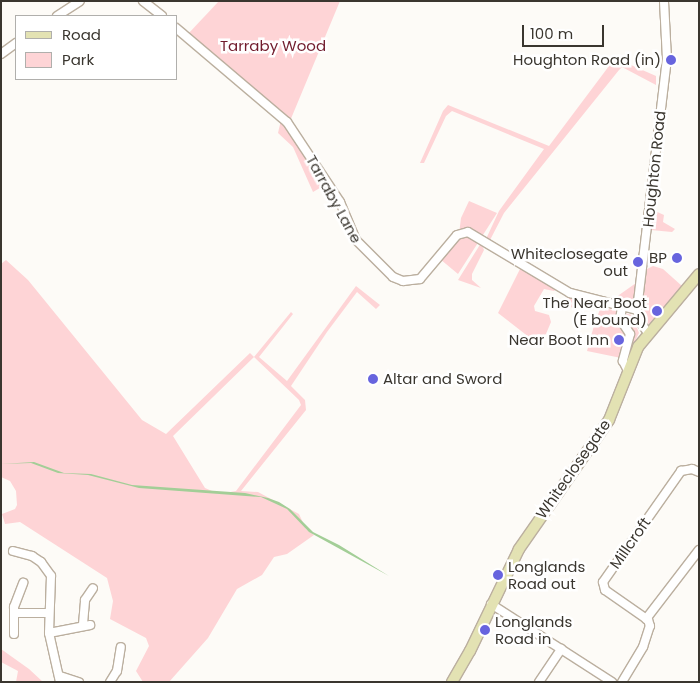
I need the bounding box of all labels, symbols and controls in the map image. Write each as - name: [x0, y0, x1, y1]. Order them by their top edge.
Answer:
- legend: [15, 15, 178, 80]
- scale bar: [525, 15, 608, 47]
- text: 100 m: [530, 23, 573, 44]
- text: Road: [62, 24, 101, 45]
- park label: Tarraby Wood: [220, 37, 326, 55]
- text: Park: [62, 49, 94, 70]
- place label: Houghton Road (in): [513, 51, 661, 69]
- marker: Houghton Road (in): [665, 54, 677, 66]
- street label: Houghton Road: [639, 110, 669, 228]
- street label: Tarraby Lane: [302, 152, 366, 246]
- place label: Whiteclosegate out: [511, 244, 628, 279]
- place label: BP: [649, 249, 667, 267]
- marker: BP: [671, 252, 683, 264]
- marker: Whiteclosegate out: [632, 256, 644, 268]
- place label: The Near Boot (E bound): [543, 293, 647, 328]
- marker: The Near Boot (E bound): [651, 305, 663, 317]
- place label: Near Boot Inn: [509, 331, 609, 349]
- marker: Near Boot Inn: [613, 334, 625, 346]
- place label: Altar and Sword: [383, 370, 502, 388]
- marker: Altar and Sword: [367, 373, 379, 385]
- street label: Whiteclosegate: [532, 416, 614, 522]
- street label: Millcroft: [606, 514, 654, 572]
- place label: Longlands Road out: [508, 557, 585, 592]
- marker: Longlands Road out: [492, 569, 504, 581]
- place label: Longlands Road in: [495, 612, 572, 647]
- marker: Longlands Road in: [479, 624, 491, 636]

